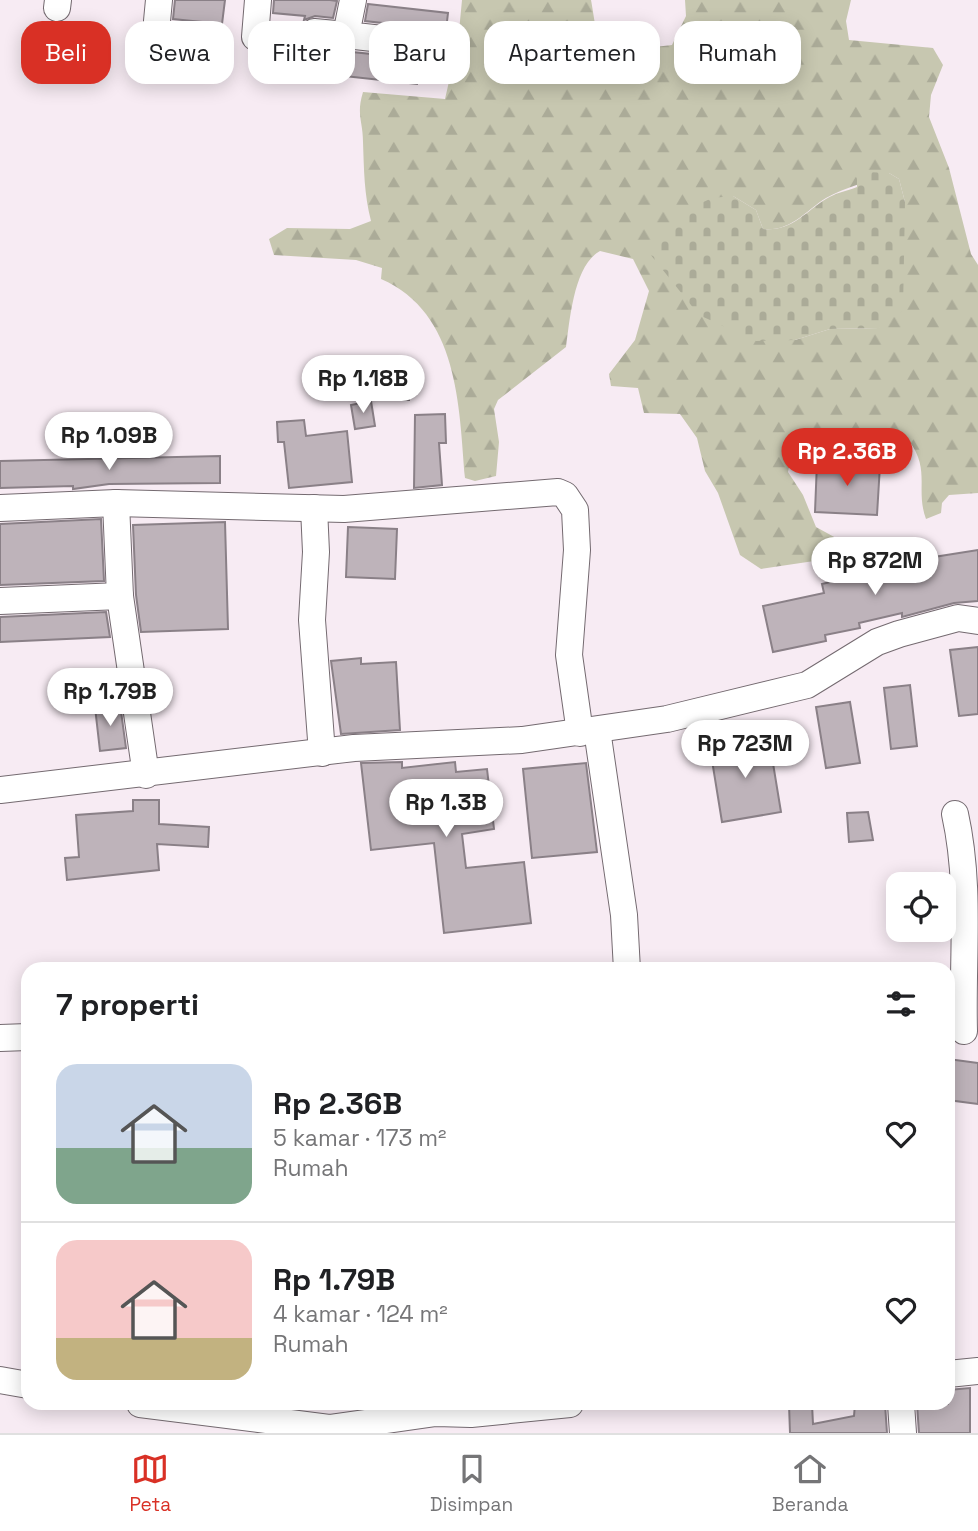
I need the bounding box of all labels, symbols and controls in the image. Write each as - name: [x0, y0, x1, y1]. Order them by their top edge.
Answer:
- chip: Beli: [21, 21, 111, 84]
- chip: Sewa: [125, 21, 234, 84]
- chip: Filter: [248, 21, 355, 84]
- chip: Baru: [369, 21, 470, 84]
- chip: Apartemen: [484, 21, 660, 84]
- chip: Rumah: [674, 21, 801, 84]
- pin: Rp 1.18B: [291, 356, 435, 415]
- text: Rp 1.18B: [318, 363, 408, 393]
- pin: Rp 1.09B: [37, 412, 181, 472]
- text: Rp 1.09B: [61, 420, 157, 450]
- pin: Rp 2.36B: [775, 428, 919, 488]
- text: Rp 2.36B: [797, 436, 897, 466]
- pin: Rp 872M: [810, 538, 940, 597]
- text: Rp 872M: [827, 545, 923, 575]
- pin: Rp 1.79B: [38, 668, 182, 728]
- text: Rp 1.79B: [63, 676, 157, 706]
- pin: Rp 723M: [680, 720, 810, 780]
- text: Rp 723M: [697, 728, 793, 758]
- pin: Rp 1.3B: [381, 780, 511, 839]
- text: Rp 1.3B: [405, 787, 487, 817]
- map controls: [886, 872, 956, 942]
- button: locate: [886, 872, 956, 942]
- text: 7 properti: [56, 985, 199, 1024]
- icon: filters: [882, 985, 920, 1023]
- text: Rp 2.36B: [273, 1084, 402, 1123]
- icon: home: [112, 1092, 196, 1176]
- icon: heart: [882, 1115, 920, 1153]
- text: 5 kamar · 173 m²: [273, 1123, 446, 1153]
- text: Rumah: [273, 1153, 349, 1183]
- text: Rp 1.79B: [273, 1260, 395, 1299]
- icon: home: [112, 1268, 196, 1352]
- icon: heart: [882, 1291, 920, 1329]
- text: 4 kamar · 124 m²: [273, 1299, 448, 1329]
- text: Rumah: [273, 1329, 349, 1359]
- tab: Peta: [129, 1450, 171, 1517]
- tab: Disimpan: [430, 1450, 513, 1517]
- tab: Beranda: [772, 1450, 849, 1517]

